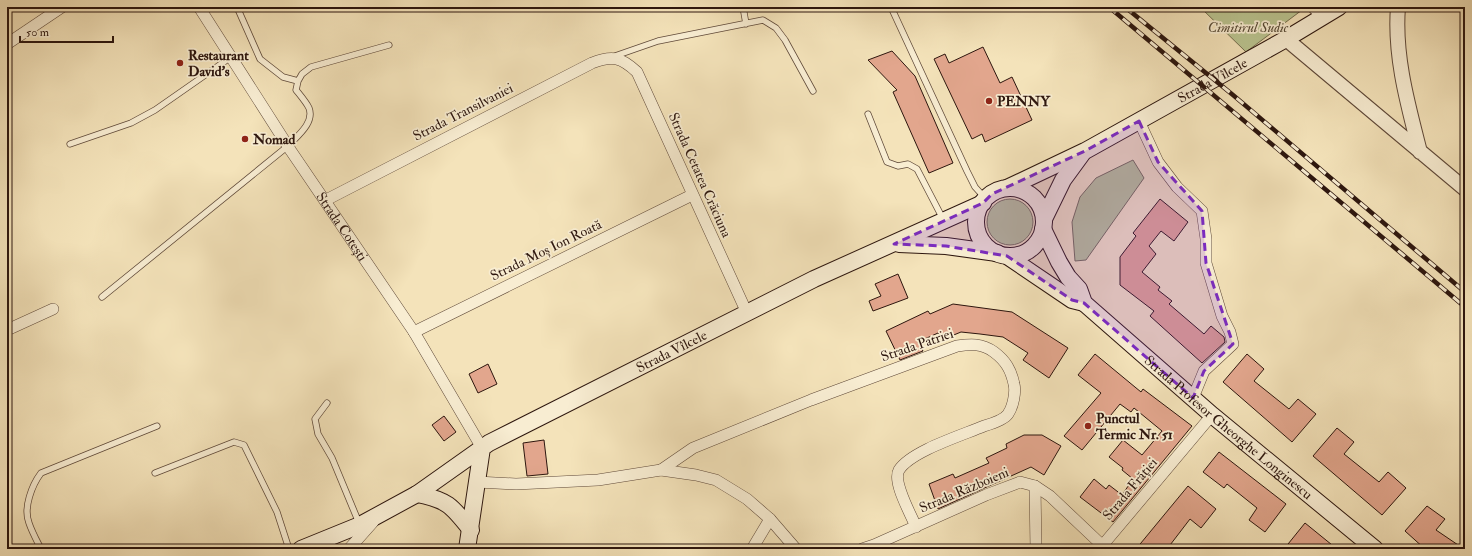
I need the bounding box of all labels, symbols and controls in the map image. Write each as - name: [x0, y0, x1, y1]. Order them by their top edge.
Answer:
- scale bar: [20, 18, 113, 44]
- park label: Cimitirul Sudic: [1208, 19, 1289, 36]
- text: 50 m: [26, 25, 50, 40]
- place label: Restaurant David’s: [188, 47, 249, 80]
- street label: Strada Vîlcele: [1174, 54, 1250, 106]
- marker: Restaurant David’s: [175, 58, 185, 68]
- street label: Strada Transilvaniei: [410, 79, 516, 145]
- place label: PENNY: [997, 93, 1052, 110]
- marker: PENNY: [984, 96, 994, 106]
- street label: Strada Cetatea Crăciuna: [665, 110, 735, 240]
- place label: Nomad: [252, 131, 296, 148]
- marker: Nomad: [240, 134, 250, 144]
- street label: Strada Cotești: [313, 189, 372, 264]
- street label: Strada Moș Ion Roată: [488, 216, 605, 284]
- street label: Strada Patriei: [879, 325, 956, 365]
- street label: Strada Vîlcele: [633, 326, 710, 376]
- street label: Strada Profesor Gheorghe Longinescu: [1141, 352, 1316, 503]
- place label: Punctul Termic Nr. 51: [1095, 410, 1173, 443]
- marker: Punctul Termic Nr. 51: [1083, 421, 1093, 431]
- street label: Strada Frăției: [1099, 454, 1161, 524]
- street label: Strada Războieni: [917, 463, 1012, 516]

